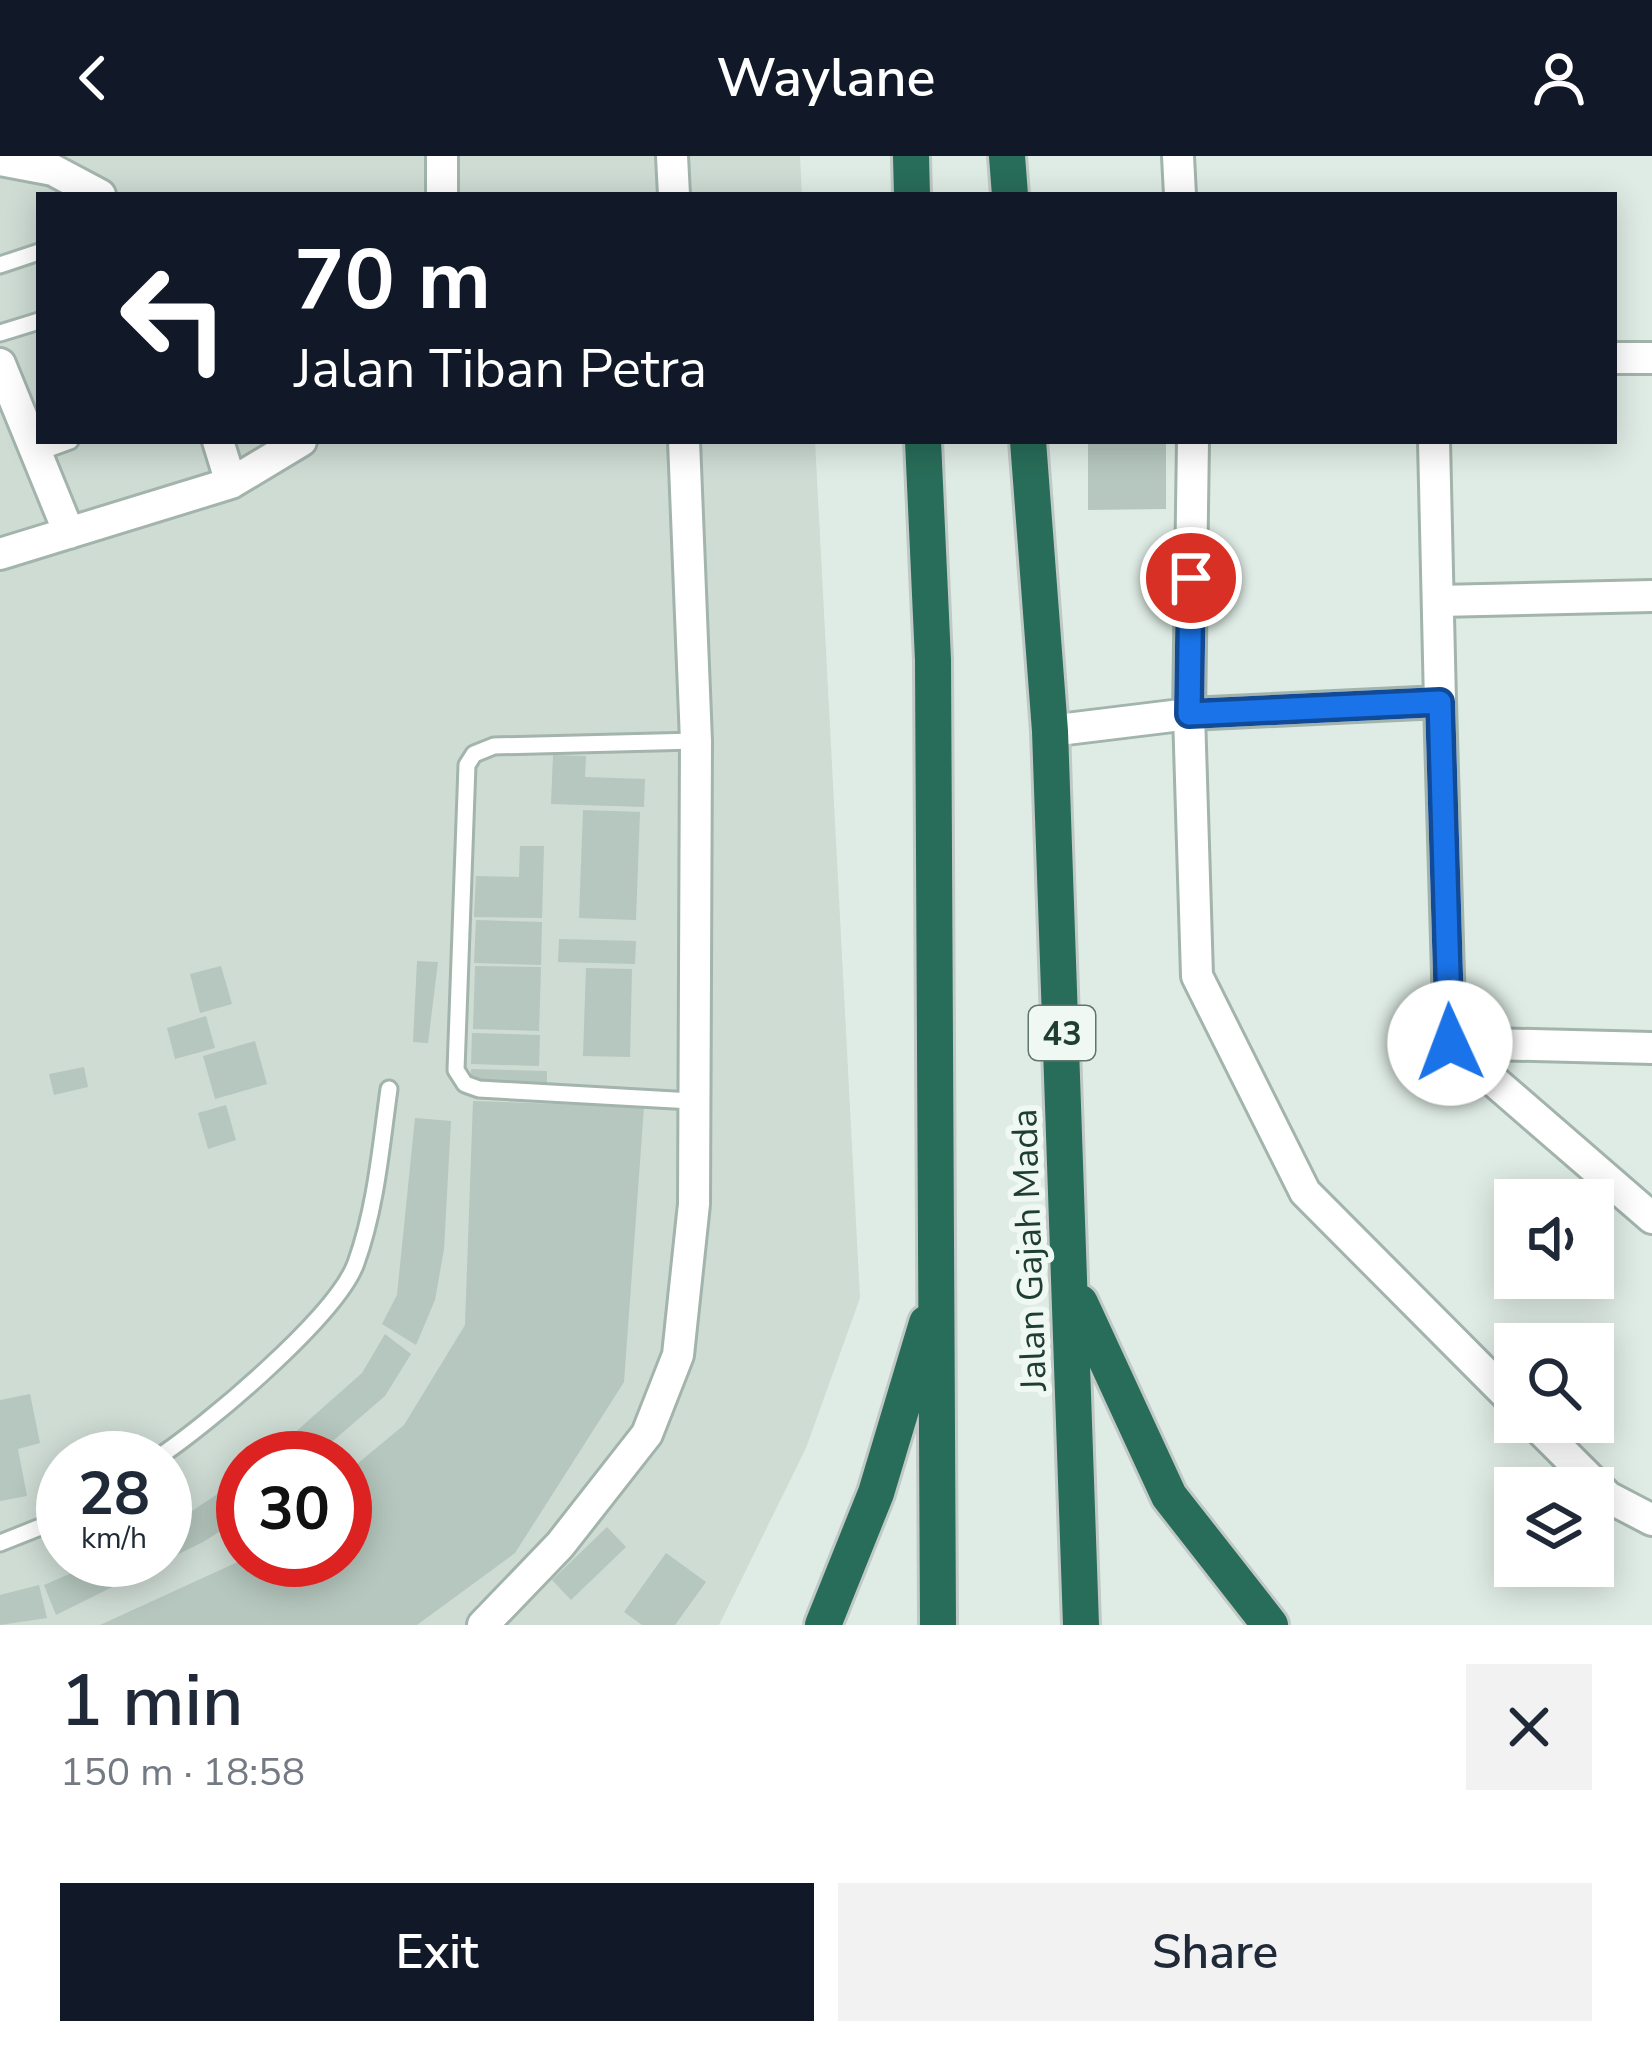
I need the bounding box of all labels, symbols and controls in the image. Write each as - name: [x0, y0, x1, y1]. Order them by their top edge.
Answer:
- text: Waylane: [716, 41, 936, 115]
- icon: back: [60, 45, 126, 111]
- icon: person: [1526, 45, 1592, 111]
- text: 70 m: [294, 223, 491, 338]
- icon: left: [96, 240, 252, 396]
- text: Jalan Tiban Petra: [294, 332, 707, 406]
- pin: [1140, 527, 1242, 629]
- icon: arrive: [1158, 545, 1224, 611]
- position arrow: [1387, 980, 1513, 1106]
- road number: 43: [1029, 1006, 1095, 1060]
- street label: Jalan Gajah Mada: [1000, 1108, 1059, 1393]
- map controls: [1494, 1179, 1614, 1587]
- button: sound: [1494, 1179, 1614, 1299]
- button: search: [1494, 1323, 1614, 1443]
- speed limit sign: 30: [216, 1431, 372, 1587]
- text: 28: [78, 1453, 150, 1535]
- button: layers: [1494, 1467, 1614, 1587]
- text: km/h: [81, 1518, 147, 1559]
- text: 1 min: [60, 1652, 243, 1750]
- button: close: [1466, 1664, 1592, 1790]
- text: 150 m · 18:58: [60, 1746, 305, 1799]
- button: Exit: [60, 1883, 814, 2021]
- button: Share: [838, 1883, 1592, 2021]

